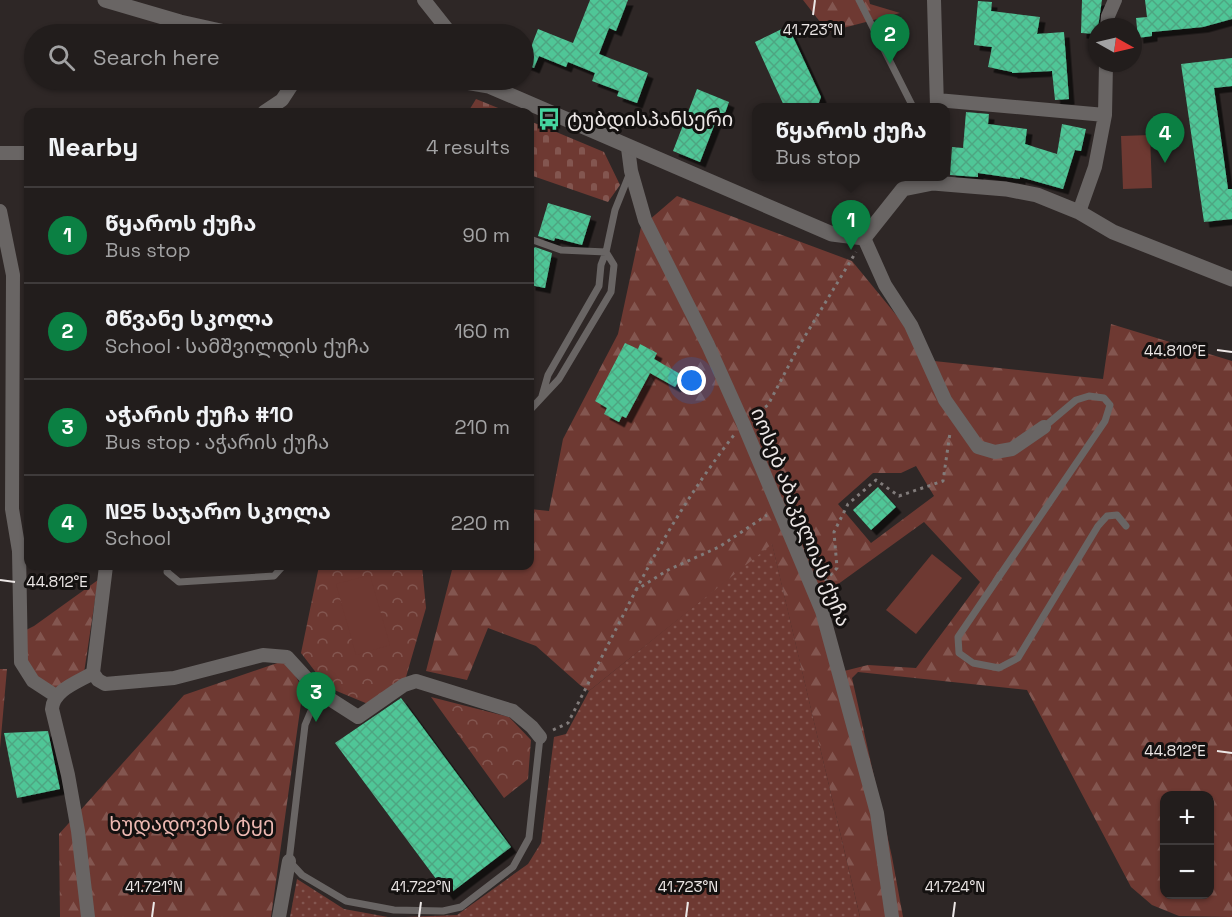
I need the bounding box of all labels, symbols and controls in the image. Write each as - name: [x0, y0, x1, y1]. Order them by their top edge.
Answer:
- pin: 2: [870, 14, 910, 64]
- north arrow: [1088, 18, 1142, 72]
- text: 41.723°N: [783, 20, 843, 39]
- search box: [24, 24, 534, 90]
- icon: search: [45, 41, 78, 74]
- text: Search here: [93, 43, 220, 71]
- popup: [752, 103, 950, 181]
- bus stop icon: ტუბდისპანსერი: [536, 106, 562, 132]
- place label: ტუბდისპანსერი: [567, 106, 733, 132]
- pin: 4: [1146, 114, 1184, 163]
- text: წყაროს ქუჩა: [775, 116, 927, 144]
- text: Nearby: [48, 130, 138, 164]
- text: 4 results: [426, 134, 510, 160]
- text: Bus stop: [775, 144, 861, 170]
- pin: 1: [832, 200, 870, 250]
- text: წყაროს ქუჩა: [105, 209, 256, 237]
- text: 1: [63, 222, 72, 248]
- text: 90 m: [463, 222, 510, 248]
- text: Bus stop: [105, 237, 191, 263]
- text: მწვანე სკოლა: [105, 304, 274, 332]
- text: 2: [62, 318, 73, 344]
- text: 160 m: [454, 318, 510, 344]
- text: School · სამშვილდის ქუჩა: [105, 333, 370, 359]
- text: 44.810°E: [1144, 341, 1206, 360]
- your location: [677, 366, 706, 395]
- text: აჭარის ქუჩა #10: [105, 400, 293, 428]
- street label: იოსებ აბაკელიას ქუჩა: [745, 404, 857, 630]
- text: 3: [61, 414, 74, 440]
- text: 210 m: [454, 414, 510, 440]
- text: Bus stop · აჭარის ქუჩა: [105, 429, 329, 455]
- text: №5 საჯარო სკოლა: [105, 497, 331, 525]
- text: 4: [61, 510, 74, 536]
- text: 220 m: [451, 510, 510, 536]
- text: School: [105, 525, 171, 551]
- text: 44.812°E: [26, 572, 88, 591]
- pin: 3: [296, 672, 336, 722]
- text: 44.812°E: [1144, 741, 1206, 760]
- map controls: [1160, 791, 1214, 899]
- button: +: [1160, 791, 1214, 845]
- park label: ხუდადოვის ტყე: [109, 811, 275, 837]
- button: −: [1160, 845, 1214, 899]
- text: 41.721°N: [125, 877, 183, 896]
- text: 41.722°N: [391, 877, 451, 896]
- text: 41.723°N: [658, 877, 718, 896]
- text: 41.724°N: [925, 877, 985, 896]

